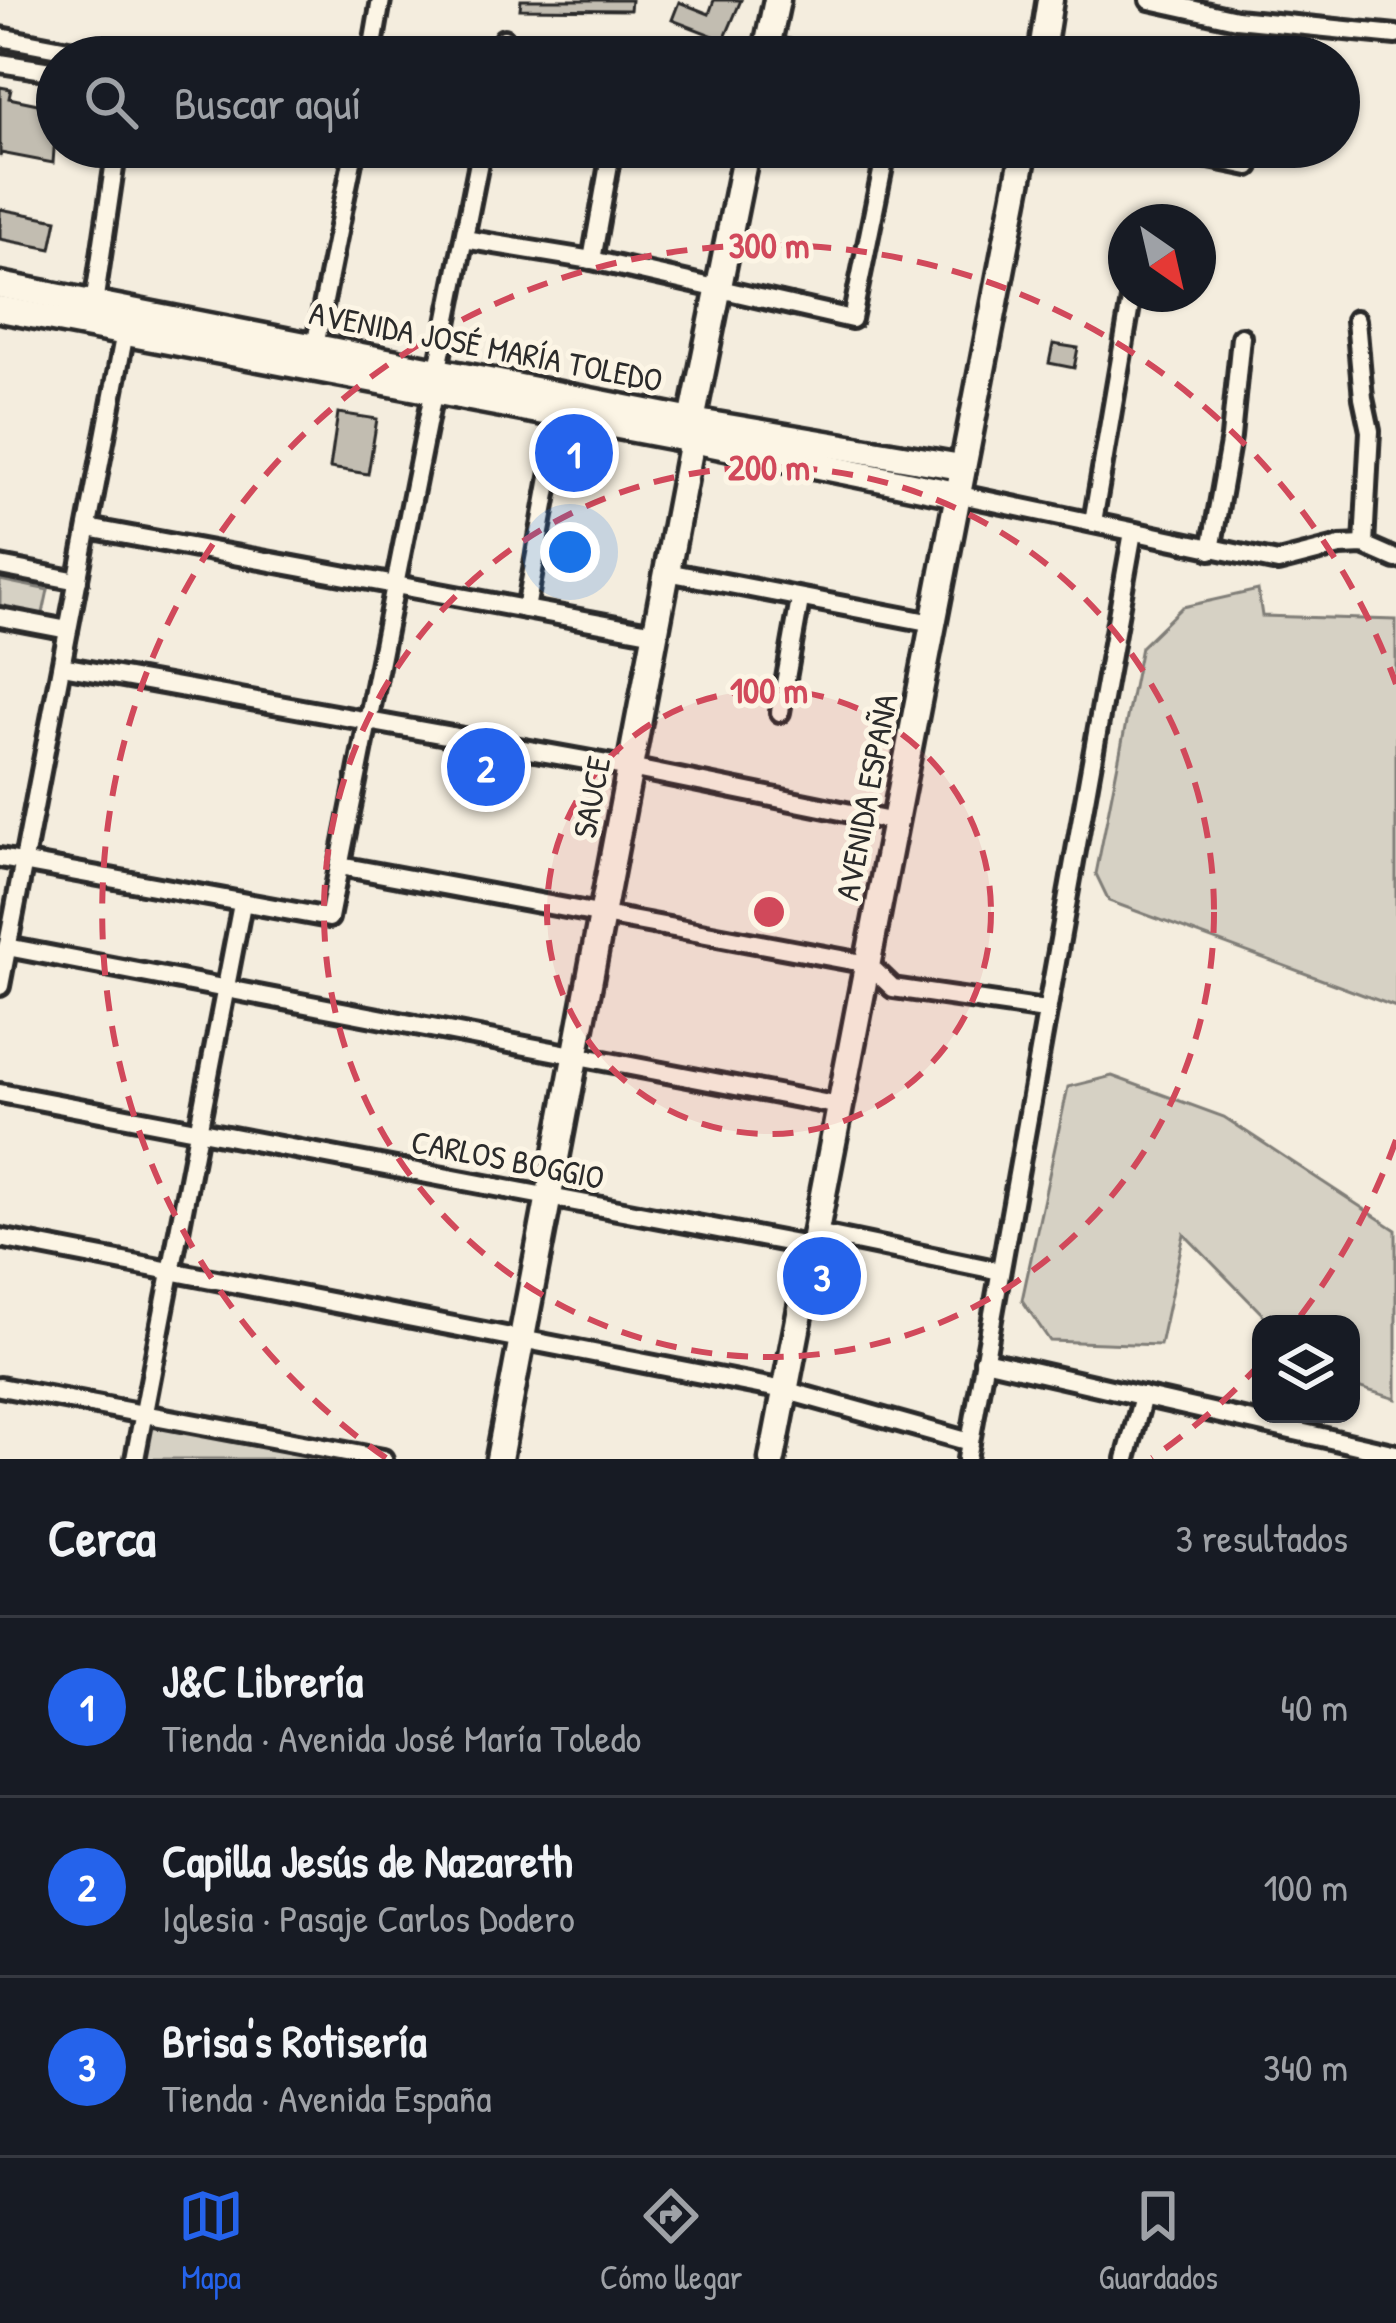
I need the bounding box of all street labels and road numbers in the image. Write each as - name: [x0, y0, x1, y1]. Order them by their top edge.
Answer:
- street label: AVENIDA JOSÉ MARÍA TOLEDO: [306, 290, 666, 402]
- street label: AVENIDA ESPAÑA: [824, 690, 908, 904]
- street label: SAUCE: [562, 752, 621, 841]
- street label: CARLOS BOGGIO: [408, 1119, 608, 1199]

